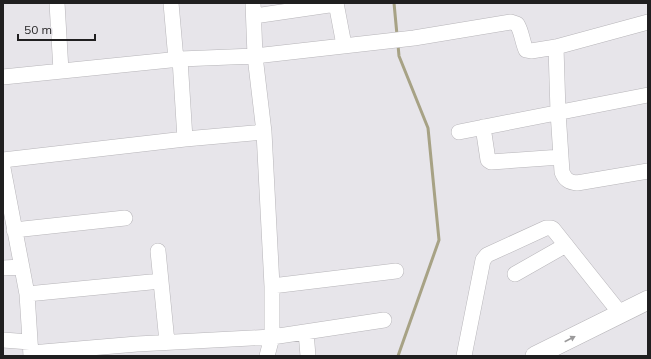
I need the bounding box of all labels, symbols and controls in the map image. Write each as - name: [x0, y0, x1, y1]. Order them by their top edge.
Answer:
- scale bar: [18, 16, 95, 42]
- text: 50 m: [24, 22, 52, 37]
- one-way arrow: [564, 335, 576, 342]

